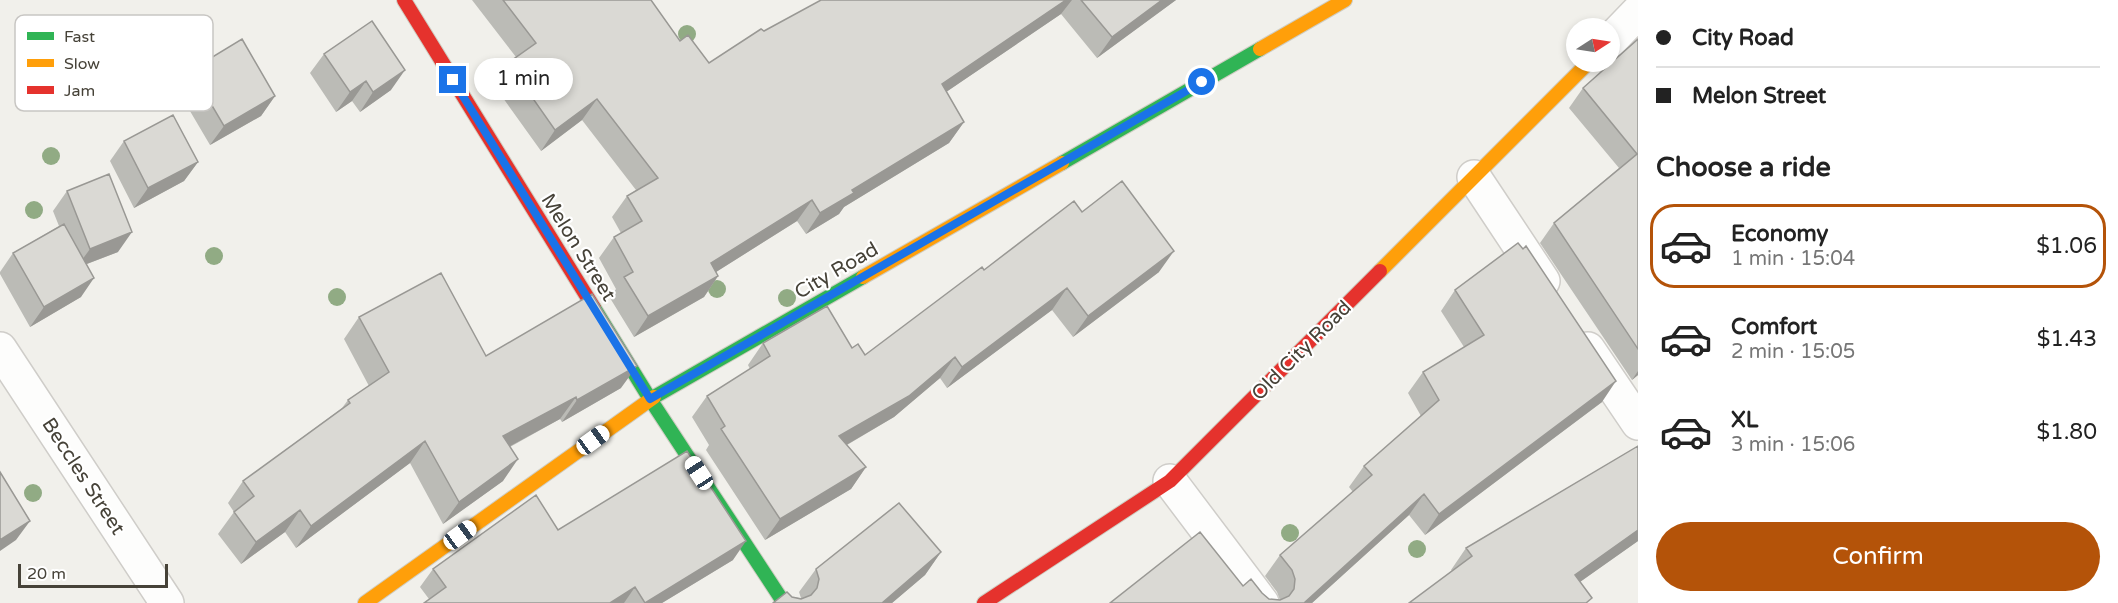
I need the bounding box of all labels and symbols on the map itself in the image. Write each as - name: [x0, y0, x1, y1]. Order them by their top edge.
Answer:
- legend: [15, 15, 213, 111]
- north arrow: [1566, 18, 1620, 72]
- text: Fast: [64, 27, 95, 47]
- text: Slow: [64, 54, 100, 74]
- callout: 1 min: [474, 59, 573, 101]
- route end: [439, 66, 466, 93]
- route start: [1188, 68, 1215, 95]
- text: Jam: [64, 81, 95, 101]
- street label: Melon Street: [536, 189, 621, 306]
- street label: City Road: [790, 237, 883, 304]
- street label: Old City Road: [1247, 296, 1357, 406]
- street label: Beccles Street: [36, 414, 130, 540]
- car: [573, 422, 613, 458]
- car: [682, 453, 716, 493]
- car: [440, 517, 480, 553]
- scale bar: [18, 561, 168, 588]

